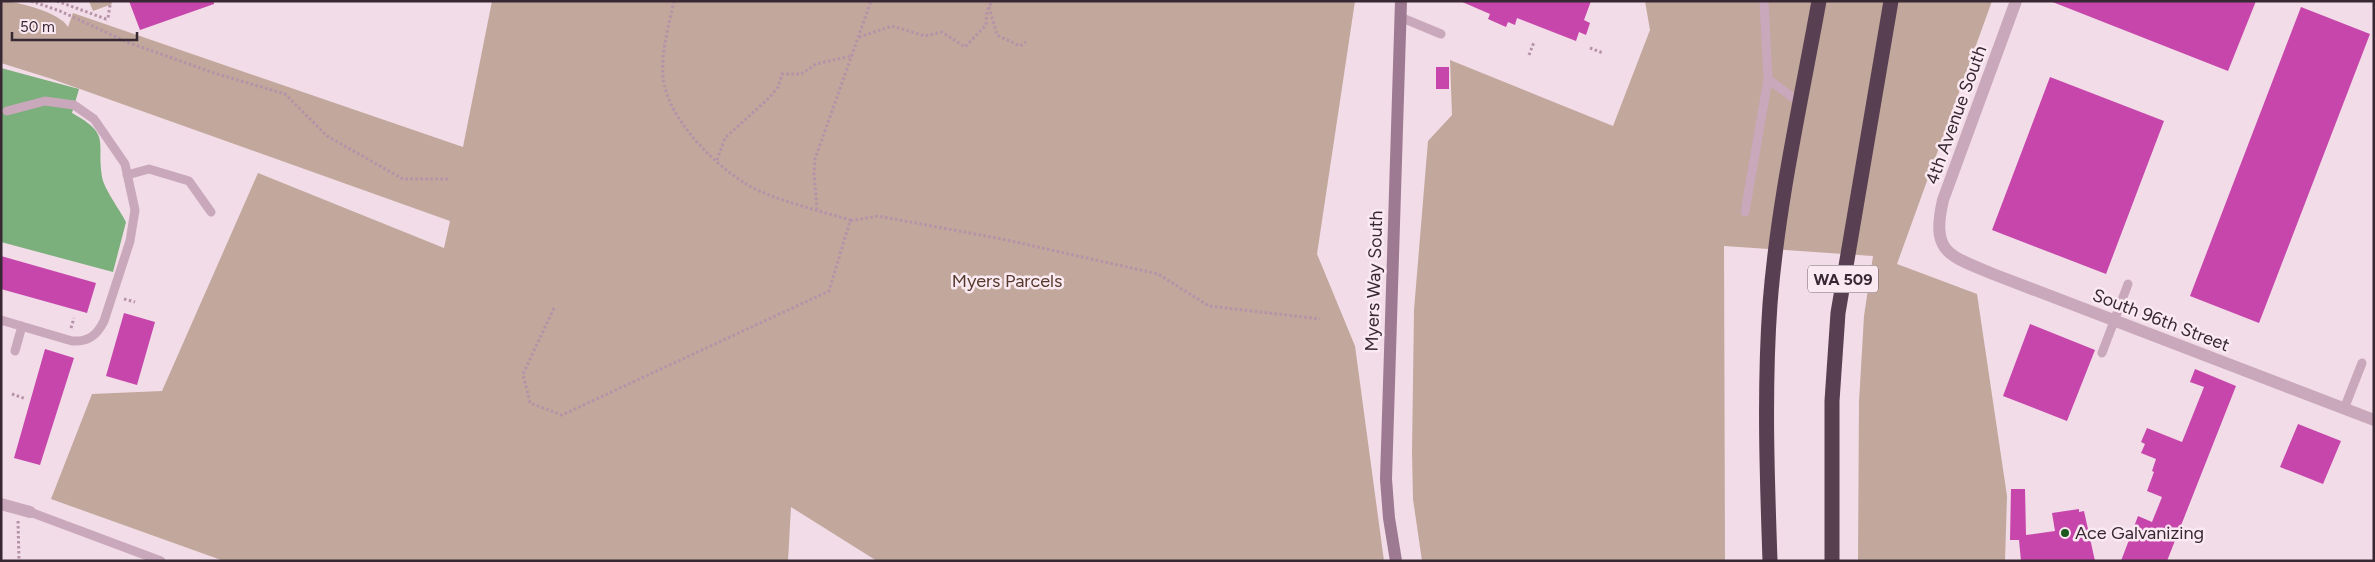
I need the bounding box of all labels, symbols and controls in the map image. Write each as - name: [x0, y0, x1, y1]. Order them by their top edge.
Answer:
- scale bar: [12, 10, 138, 42]
- text: 50 m: [20, 18, 55, 36]
- street label: 4th Avenue South: [1921, 43, 1991, 187]
- street label: Myers Way South: [1361, 210, 1387, 352]
- road number: WA 509: [1808, 266, 1878, 292]
- park label: Myers Parcels: [952, 270, 1062, 292]
- street label: South 96th Street: [2089, 284, 2233, 356]
- place label: Ace Galvanizing: [2075, 522, 2204, 544]
- marker: Ace Galvanizing: [2059, 527, 2071, 539]

